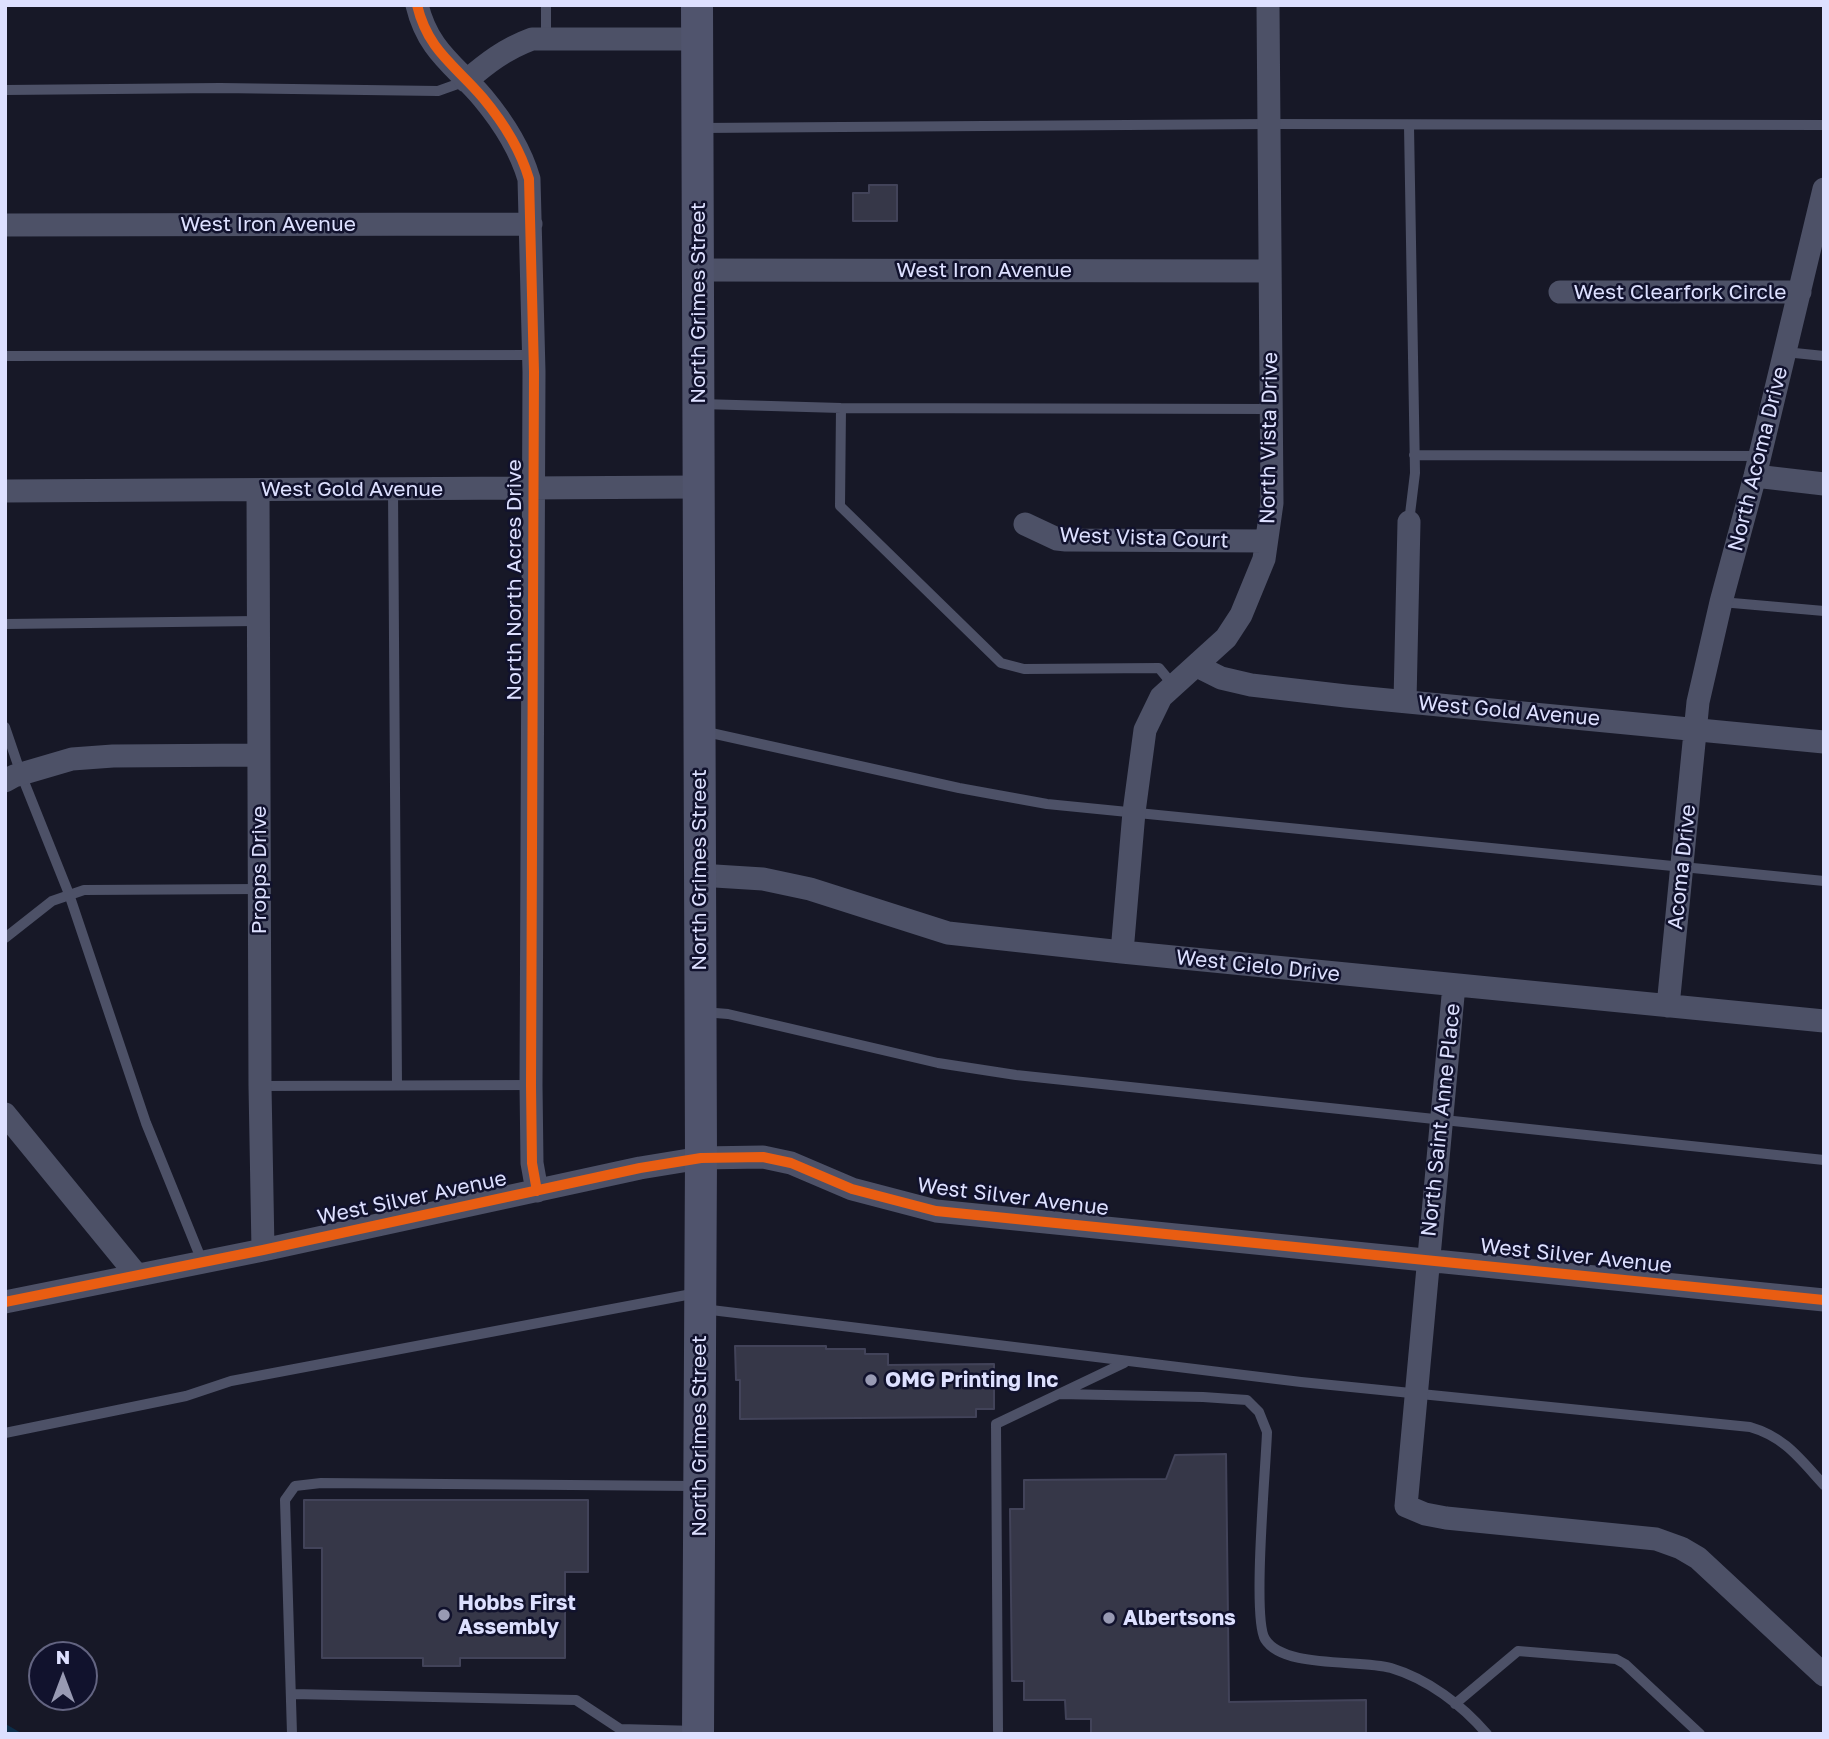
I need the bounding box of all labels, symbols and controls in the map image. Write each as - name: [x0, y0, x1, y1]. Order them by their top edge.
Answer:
- street label: North Grimes Street: [685, 202, 711, 404]
- street label: West Iron Avenue: [180, 211, 356, 237]
- street label: West Iron Avenue: [896, 257, 1072, 283]
- street label: West Clearfork Circle: [1573, 279, 1787, 305]
- street label: North Vista Drive: [1255, 352, 1283, 524]
- street label: North Acoma Drive: [1723, 364, 1793, 554]
- street label: North North Acres Drive: [501, 459, 527, 701]
- street label: West Gold Avenue: [261, 476, 443, 502]
- street label: West Vista Court: [1059, 522, 1229, 554]
- street label: West Gold Avenue: [1417, 690, 1601, 732]
- street label: North Grimes Street: [686, 769, 712, 971]
- street label: Acoma Drive: [1663, 803, 1701, 931]
- street label: Propps Drive: [246, 806, 272, 934]
- street label: West Cielo Drive: [1175, 945, 1341, 987]
- street label: North Saint Anne Place: [1416, 1002, 1466, 1238]
- street label: West Silver Avenue: [315, 1166, 509, 1230]
- street label: West Silver Avenue: [916, 1173, 1110, 1221]
- street label: West Silver Avenue: [1479, 1233, 1673, 1279]
- street label: North Grimes Street: [686, 1335, 712, 1537]
- place label: OMG Printing Inc: [885, 1367, 1058, 1393]
- marker: OMG Printing Inc: [863, 1372, 879, 1388]
- place label: Hobbs First Assembly: [458, 1590, 576, 1640]
- place label: Albertsons: [1123, 1605, 1236, 1631]
- marker: Hobbs First Assembly: [436, 1607, 452, 1623]
- marker: Albertsons: [1101, 1610, 1117, 1626]
- north arrow: [28, 1641, 98, 1711]
- text: N: [56, 1645, 70, 1668]

